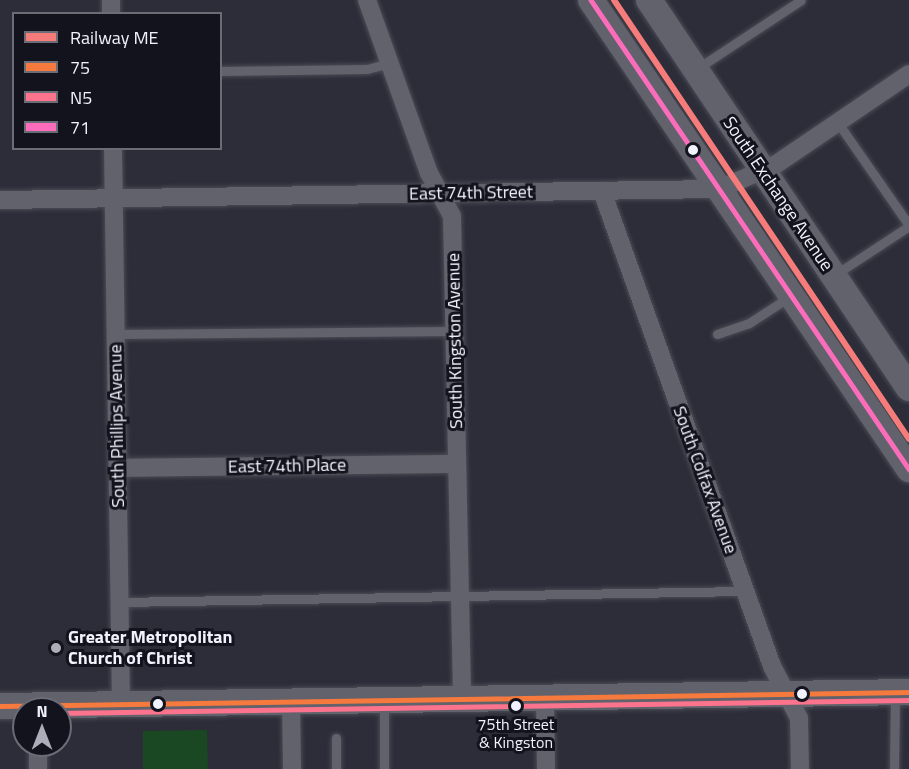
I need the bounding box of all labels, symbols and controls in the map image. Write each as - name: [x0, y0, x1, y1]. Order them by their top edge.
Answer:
- legend: [12, 12, 222, 150]
- text: Railway ME: [70, 24, 159, 51]
- text: 75: [70, 54, 90, 81]
- text: N5: [70, 84, 92, 111]
- street label: South Exchange Avenue: [718, 113, 838, 275]
- text: 71: [70, 114, 90, 141]
- unlabelled marker: [687, 144, 699, 156]
- street label: East 74th Street: [409, 181, 533, 205]
- street label: South Kingston Avenue: [443, 253, 467, 429]
- street label: South Phillips Avenue: [105, 344, 129, 508]
- street label: South Colfax Avenue: [668, 403, 742, 557]
- street label: East 74th Place: [228, 454, 346, 478]
- place label: Greater Metropolitan Church of Christ: [68, 627, 232, 670]
- marker: Greater Metropolitan Church of Christ: [49, 641, 63, 655]
- unlabelled marker: [796, 688, 808, 700]
- north arrow: [12, 697, 72, 757]
- unlabelled marker: [152, 698, 164, 710]
- text: N: [36, 699, 48, 723]
- marker: 75th Street & Kingston: [510, 700, 522, 712]
- place label: 75th Street & Kingston: [478, 714, 554, 752]

